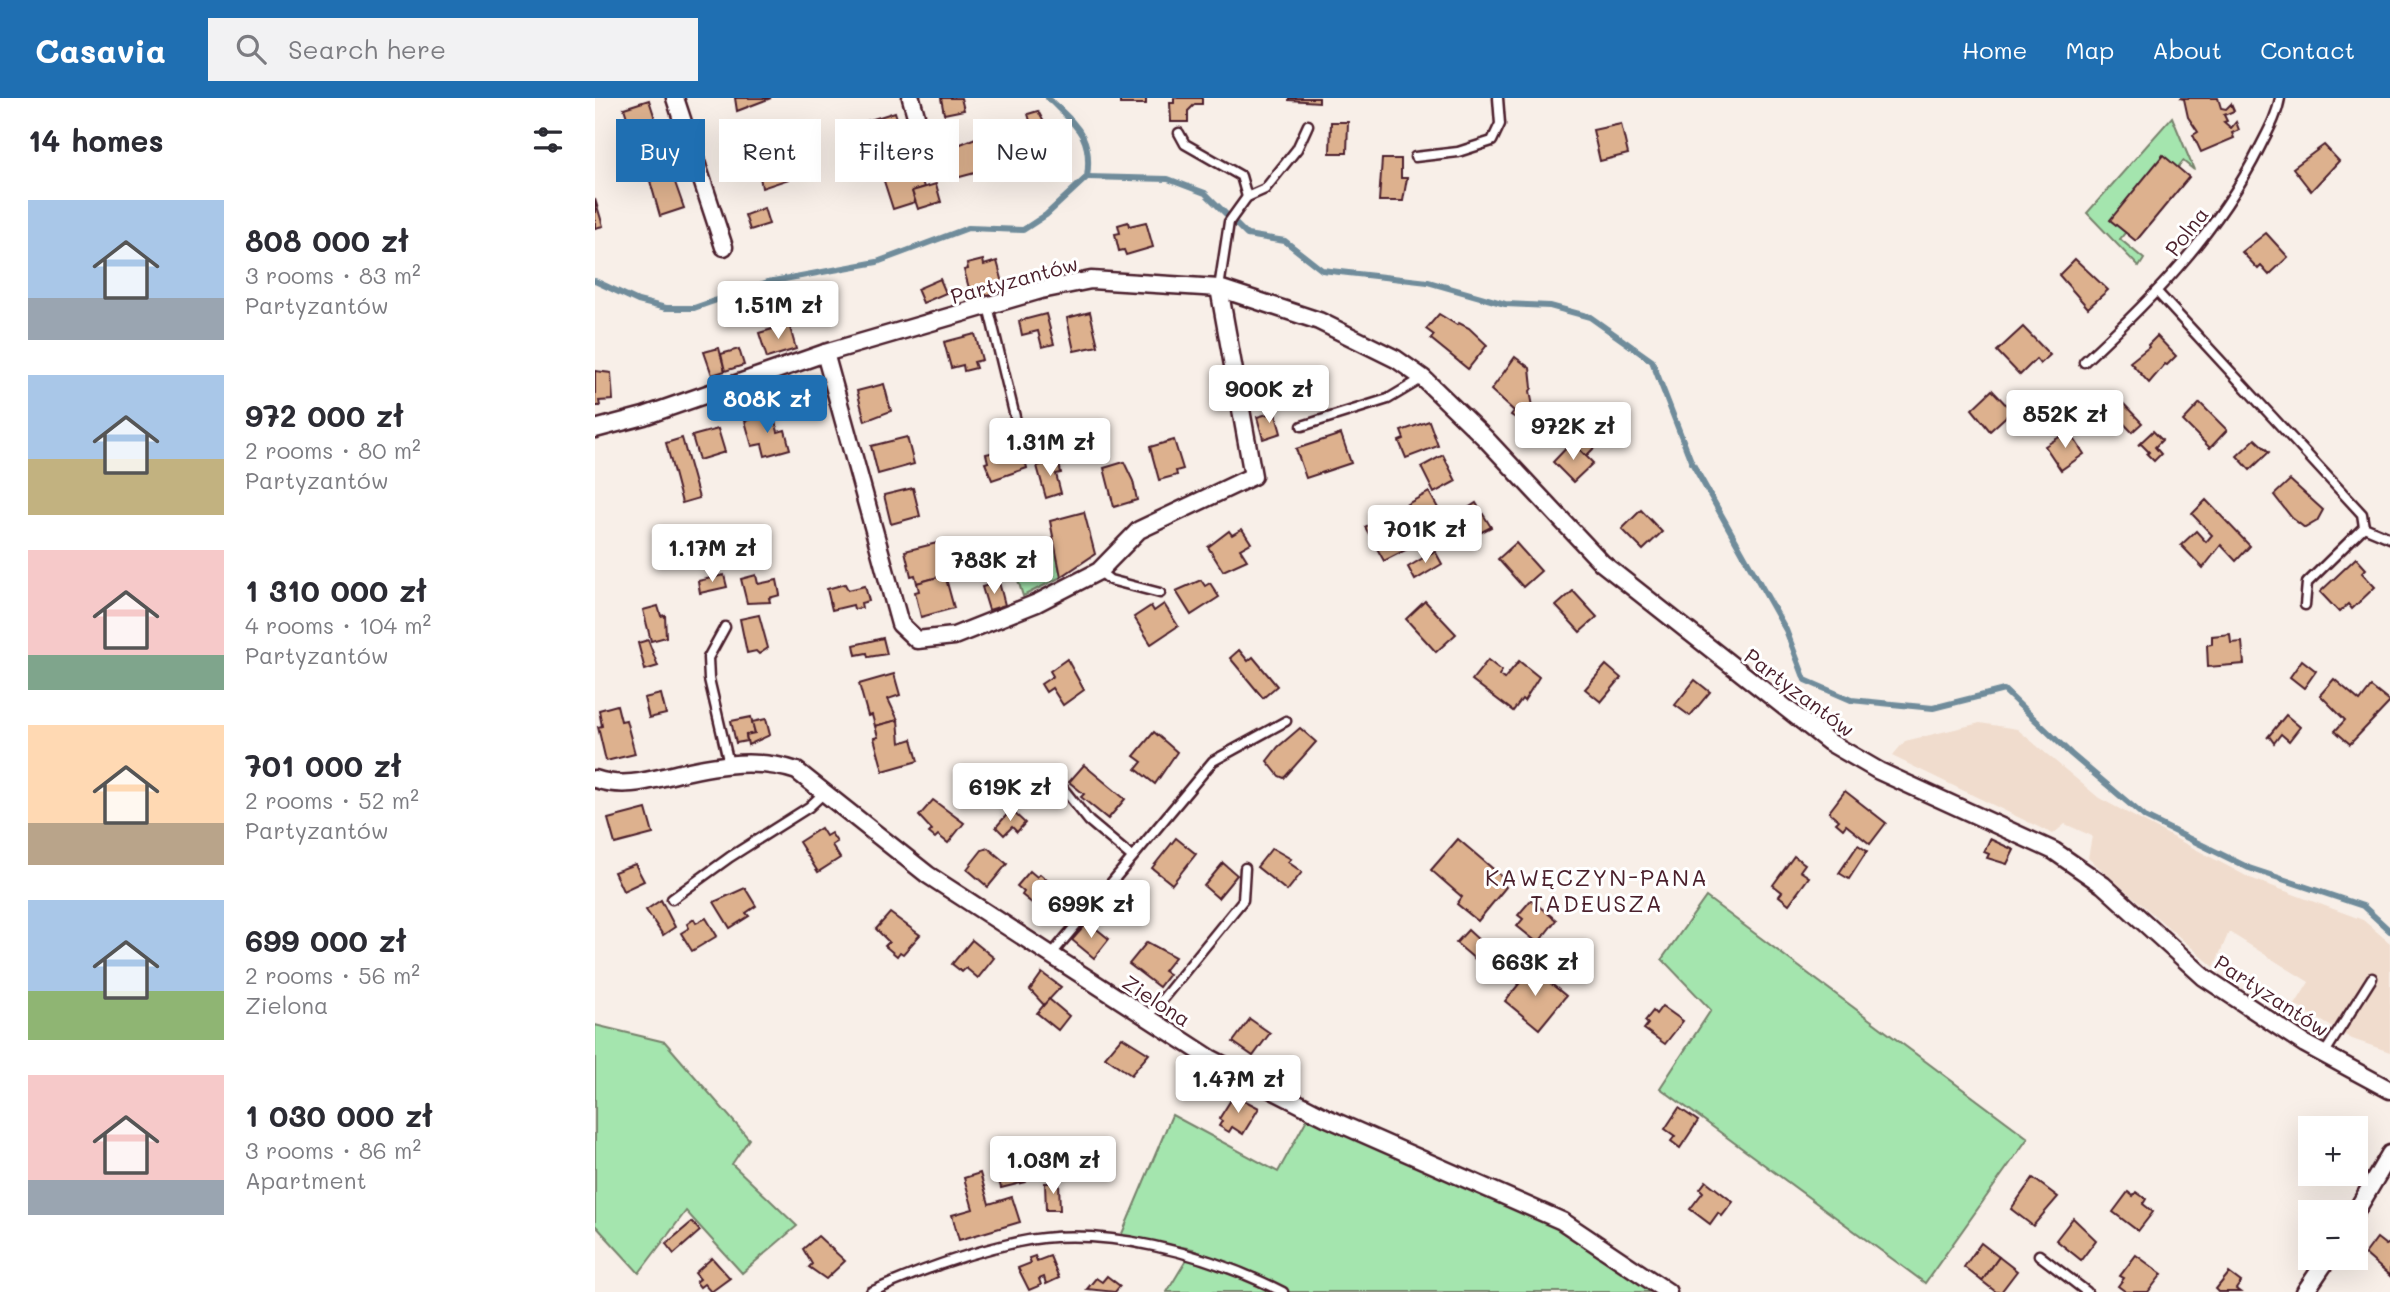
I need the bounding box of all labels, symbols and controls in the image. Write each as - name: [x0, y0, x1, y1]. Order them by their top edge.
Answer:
- search box: [208, 18, 698, 81]
- text: Casavia: [35, 28, 166, 71]
- icon: search: [232, 30, 270, 68]
- text: Search here: [288, 32, 446, 66]
- text: Home: [1962, 34, 2027, 65]
- text: Map: [2065, 34, 2114, 65]
- text: About: [2152, 34, 2222, 65]
- text: Contact: [2260, 34, 2355, 65]
- chip: Buy: [616, 119, 705, 182]
- chip: Rent: [719, 119, 821, 182]
- chip: Filters: [835, 119, 959, 182]
- chip: New: [973, 119, 1072, 182]
- text: 14 homes: [28, 120, 164, 160]
- icon: filters: [529, 121, 567, 159]
- street label: Polna: [2158, 201, 2214, 261]
- text: 808 000 zł: [245, 220, 409, 260]
- icon: home: [84, 228, 168, 312]
- street label: Partyzantów: [947, 249, 1081, 309]
- text: 3 rooms · 83 m²: [245, 260, 421, 290]
- pin: 1.51M zł: [706, 282, 850, 341]
- text: 1.51M zł: [733, 289, 823, 319]
- text: Partyzantów: [245, 290, 389, 320]
- pin: 900K zł: [1204, 366, 1334, 425]
- text: 900K zł: [1225, 373, 1313, 403]
- pin: 808K zł: [702, 376, 832, 435]
- text: 808K zł: [723, 383, 811, 413]
- pin: 852K zł: [2000, 390, 2130, 450]
- text: 972 000 zł: [245, 395, 404, 435]
- text: 852K zł: [2022, 398, 2108, 428]
- pin: 972K zł: [1508, 402, 1638, 462]
- icon: home: [84, 403, 168, 487]
- text: 972K zł: [1531, 410, 1615, 440]
- pin: 1.31M zł: [978, 418, 1122, 478]
- text: 1.31M zł: [1005, 426, 1095, 456]
- text: 2 rooms · 80 m²: [245, 435, 421, 465]
- text: Partyzantów: [245, 465, 389, 495]
- pin: 701K zł: [1360, 505, 1490, 565]
- text: 701K zł: [1384, 513, 1466, 543]
- pin: 1.17M zł: [640, 524, 784, 584]
- text: 1.17M zł: [668, 532, 756, 562]
- pin: 783K zł: [929, 536, 1059, 596]
- text: 783K zł: [951, 544, 1037, 574]
- text: 1 310 000 zł: [245, 570, 427, 610]
- icon: home: [84, 578, 168, 662]
- text: 4 rooms · 104 m²: [245, 610, 431, 640]
- text: Partyzantów: [245, 640, 389, 670]
- street label: Partyzantów: [1740, 642, 1860, 742]
- text: 701 000 zł: [245, 745, 401, 785]
- icon: home: [84, 753, 168, 837]
- pin: 619K zł: [945, 764, 1075, 823]
- text: 619K zł: [969, 771, 1051, 801]
- text: 2 rooms · 52 m²: [245, 785, 419, 815]
- text: Partyzantów: [245, 815, 389, 845]
- district label: KAWĘCZYN-PANA TADEUSZA: [1485, 862, 1709, 918]
- pin: 699K zł: [1026, 880, 1156, 940]
- text: 699K zł: [1048, 888, 1134, 918]
- text: 699 000 zł: [245, 920, 406, 960]
- icon: home: [84, 928, 168, 1012]
- pin: 663K zł: [1470, 939, 1600, 998]
- text: 663K zł: [1492, 946, 1578, 976]
- street label: Partyzantów: [2210, 948, 2334, 1042]
- text: 2 rooms · 56 m²: [245, 960, 420, 990]
- street label: Zielona: [1118, 968, 1196, 1032]
- text: Zielona: [245, 990, 328, 1020]
- pin: 1.47M zł: [1166, 1056, 1310, 1115]
- text: 1.47M zł: [1192, 1063, 1284, 1093]
- text: 1 030 000 zł: [245, 1095, 433, 1135]
- icon: home: [84, 1103, 168, 1187]
- map controls: [2298, 1116, 2368, 1270]
- button: +: [2298, 1116, 2368, 1186]
- text: 3 rooms · 86 m²: [245, 1135, 421, 1165]
- pin: 1.03M zł: [981, 1136, 1125, 1196]
- text: 1.03M zł: [1006, 1144, 1100, 1174]
- text: Apartment: [245, 1165, 367, 1195]
- button: −: [2298, 1200, 2368, 1270]

